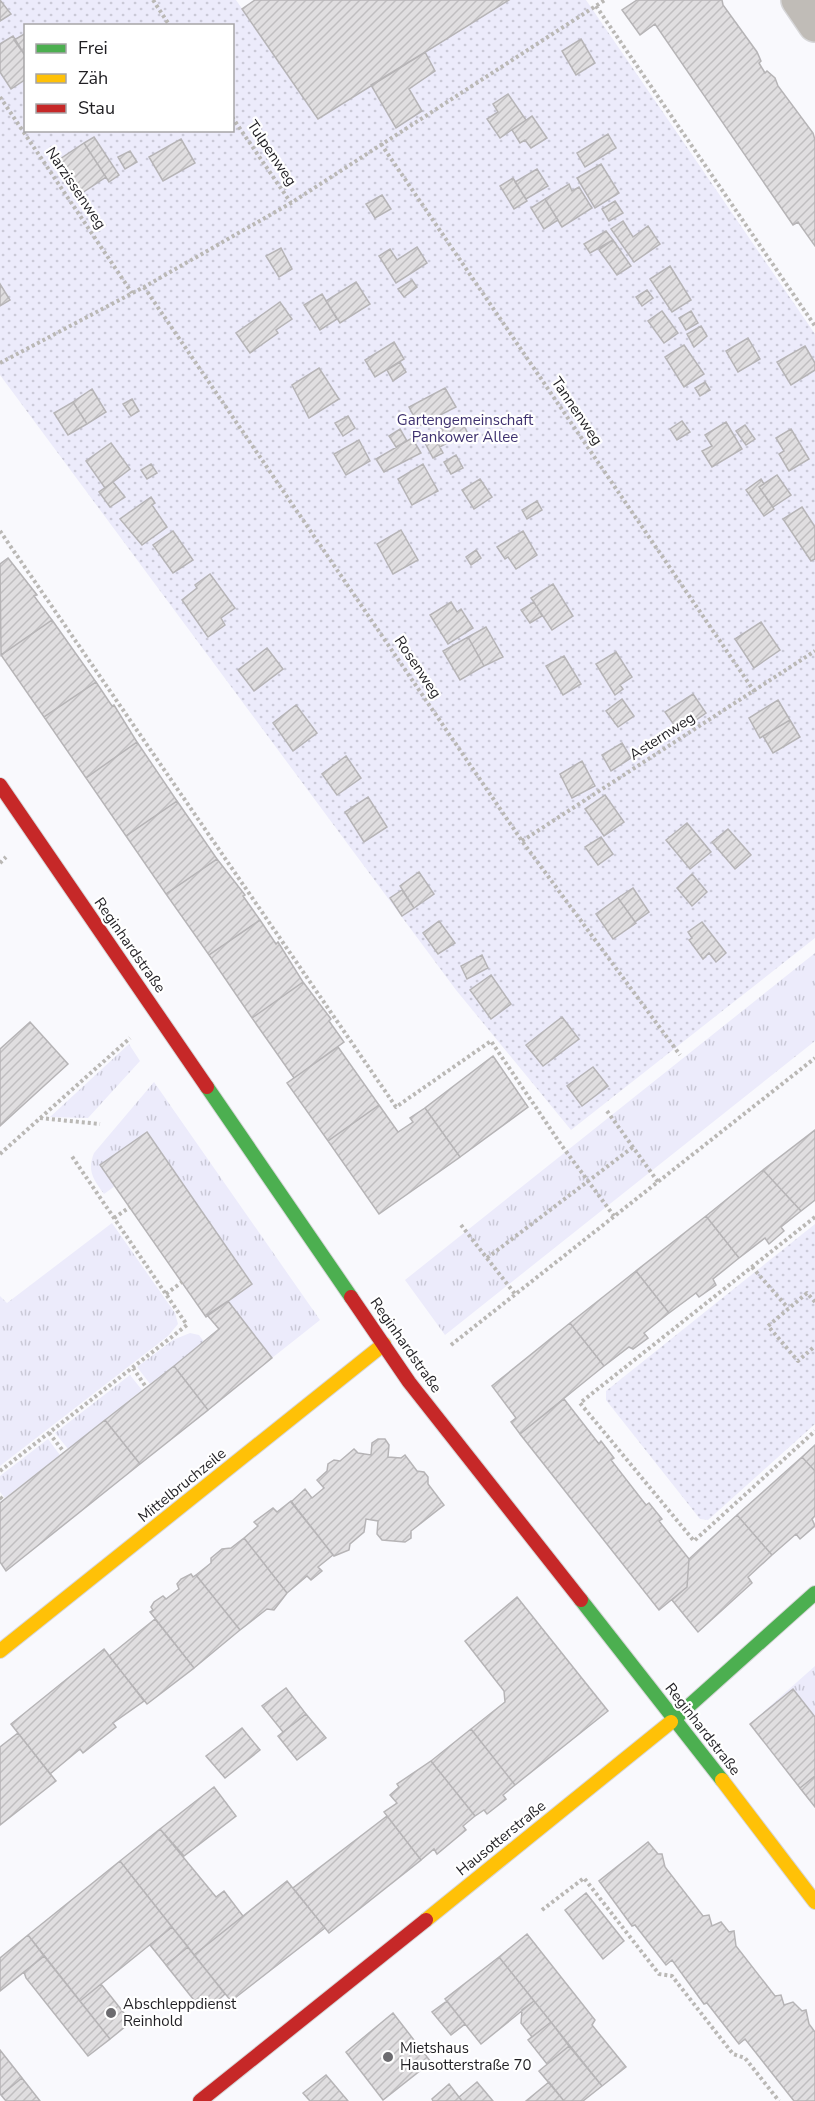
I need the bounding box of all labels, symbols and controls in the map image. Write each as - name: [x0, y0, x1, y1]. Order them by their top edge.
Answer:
- legend: [24, 24, 234, 132]
- text: Frei: [78, 36, 108, 60]
- text: Zäh: [78, 66, 108, 90]
- text: Stau: [78, 96, 115, 120]
- street label: Tulpenweg: [243, 116, 301, 190]
- street label: Narzissenweg: [41, 143, 111, 233]
- street label: Tannenweg: [547, 373, 607, 449]
- park label: Gartengemeinschaft Pankower Allee: [397, 410, 534, 447]
- street label: Rosenweg: [390, 632, 446, 702]
- street label: Asternweg: [625, 707, 699, 765]
- street label: Reginhardstraße: [90, 893, 170, 997]
- street label: Reginhardstraße: [366, 1293, 446, 1397]
- street label: Mittelbruchzeile: [134, 1443, 230, 1527]
- street label: Reginhardstraße: [661, 1679, 745, 1779]
- street label: Hausotterstraße: [452, 1796, 550, 1880]
- place label: Abschleppdienst Reinhold: [123, 1994, 237, 2031]
- marker: Abschleppdienst Reinhold: [104, 2006, 118, 2020]
- place label: Mietshaus Hausotterstraße 70: [400, 2038, 531, 2075]
- marker: Mietshaus Hausotterstraße 70: [381, 2050, 395, 2064]

